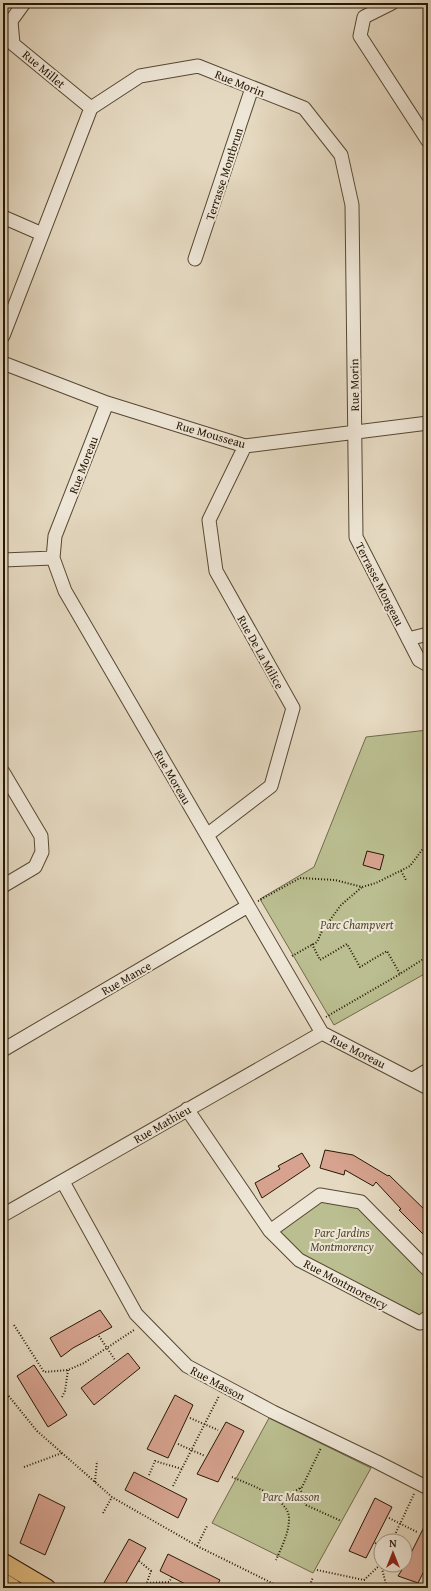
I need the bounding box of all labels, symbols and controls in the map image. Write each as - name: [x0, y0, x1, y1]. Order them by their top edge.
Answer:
- street label: Rue Millet: [19, 46, 70, 93]
- street label: Rue Morin: [212, 65, 268, 101]
- street label: Terrasse Montbrun: [201, 125, 247, 223]
- street label: Rue Morin: [345, 358, 363, 411]
- street label: Rue Mousseau: [174, 416, 248, 452]
- street label: Rue Moreau: [64, 433, 102, 496]
- street label: Terrasse Mongeau: [352, 539, 409, 629]
- street label: Rue De La Milice: [234, 612, 289, 692]
- street label: Rue Moreau: [151, 747, 196, 808]
- park label: Parc Champvert: [319, 916, 394, 933]
- street label: Rue Mance: [98, 957, 154, 999]
- street label: Rue Moreau: [327, 1030, 389, 1072]
- street label: Rue Mathieu: [130, 1100, 194, 1147]
- park label: Parc Jardins Montmorency: [310, 1224, 374, 1255]
- street label: Rue Montmorency: [301, 1255, 391, 1313]
- street label: Rue Masson: [188, 1362, 249, 1405]
- park label: Parc Masson: [261, 1488, 320, 1505]
- north arrow: [373, 1533, 413, 1573]
- text: N: [389, 1535, 397, 1551]

